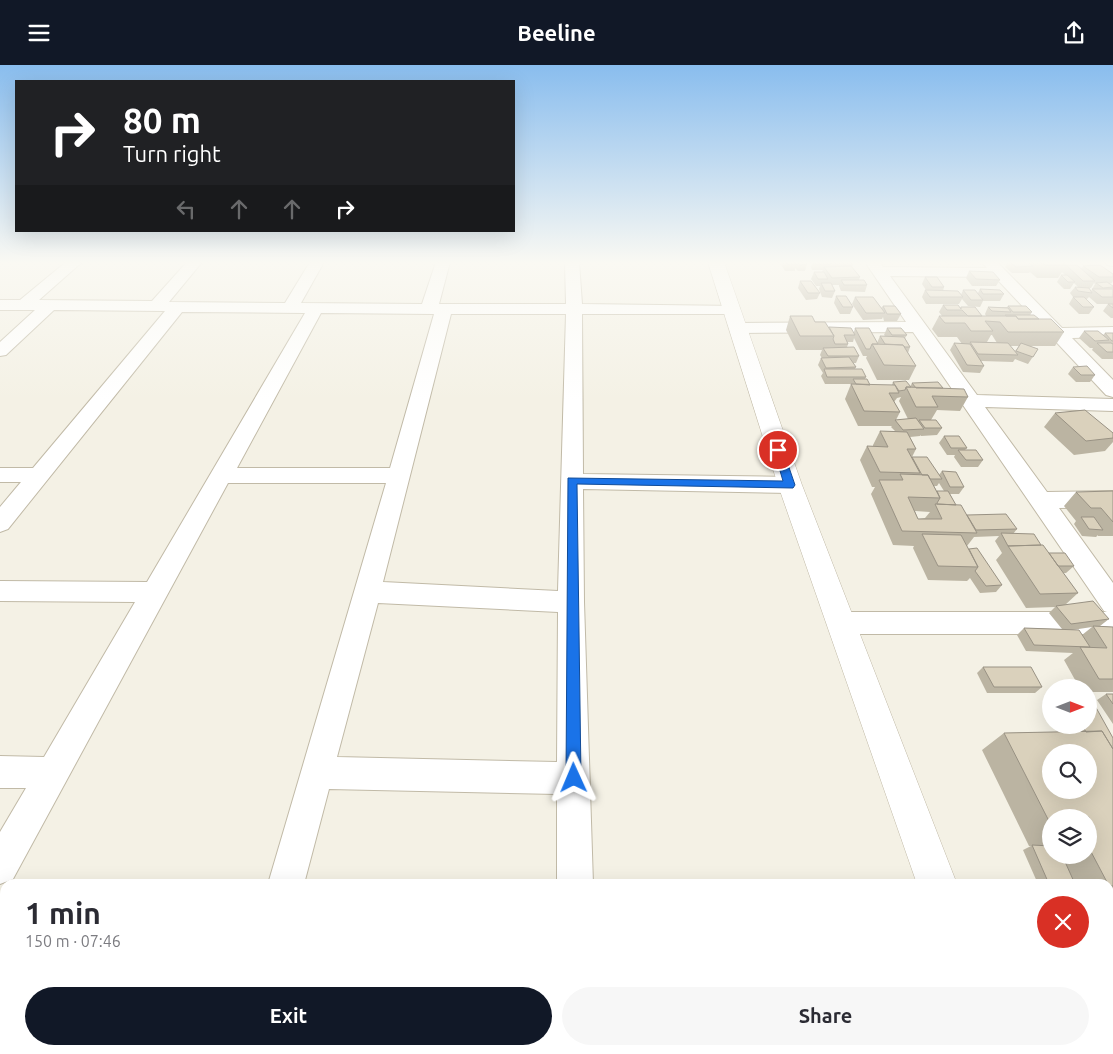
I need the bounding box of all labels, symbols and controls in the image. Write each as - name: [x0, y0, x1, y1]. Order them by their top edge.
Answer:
- icon: menu: [25, 19, 53, 47]
- icon: share: [1060, 19, 1088, 47]
- text: Beeline: [517, 20, 596, 45]
- icon: right: [40, 100, 105, 165]
- text: 80 m: [123, 100, 201, 140]
- text: Turn right: [123, 141, 221, 166]
- icon: left: [172, 195, 200, 223]
- icon: ahead: [225, 195, 253, 223]
- icon: ahead: [278, 195, 306, 223]
- icon: right: [331, 195, 359, 223]
- pin: [757, 429, 799, 471]
- icon: arrive: [764, 436, 792, 464]
- north arrow: [1042, 679, 1098, 734]
- map controls: [1042, 679, 1097, 864]
- button: search: [1042, 744, 1097, 799]
- position arrow: [547, 751, 599, 803]
- button: layers: [1042, 809, 1097, 864]
- text: 1 min: [25, 896, 101, 930]
- button: close: [1037, 896, 1089, 948]
- text: 150 m · 07:46: [25, 932, 121, 950]
- button: Exit: [25, 987, 552, 1045]
- button: Share: [562, 987, 1089, 1045]

